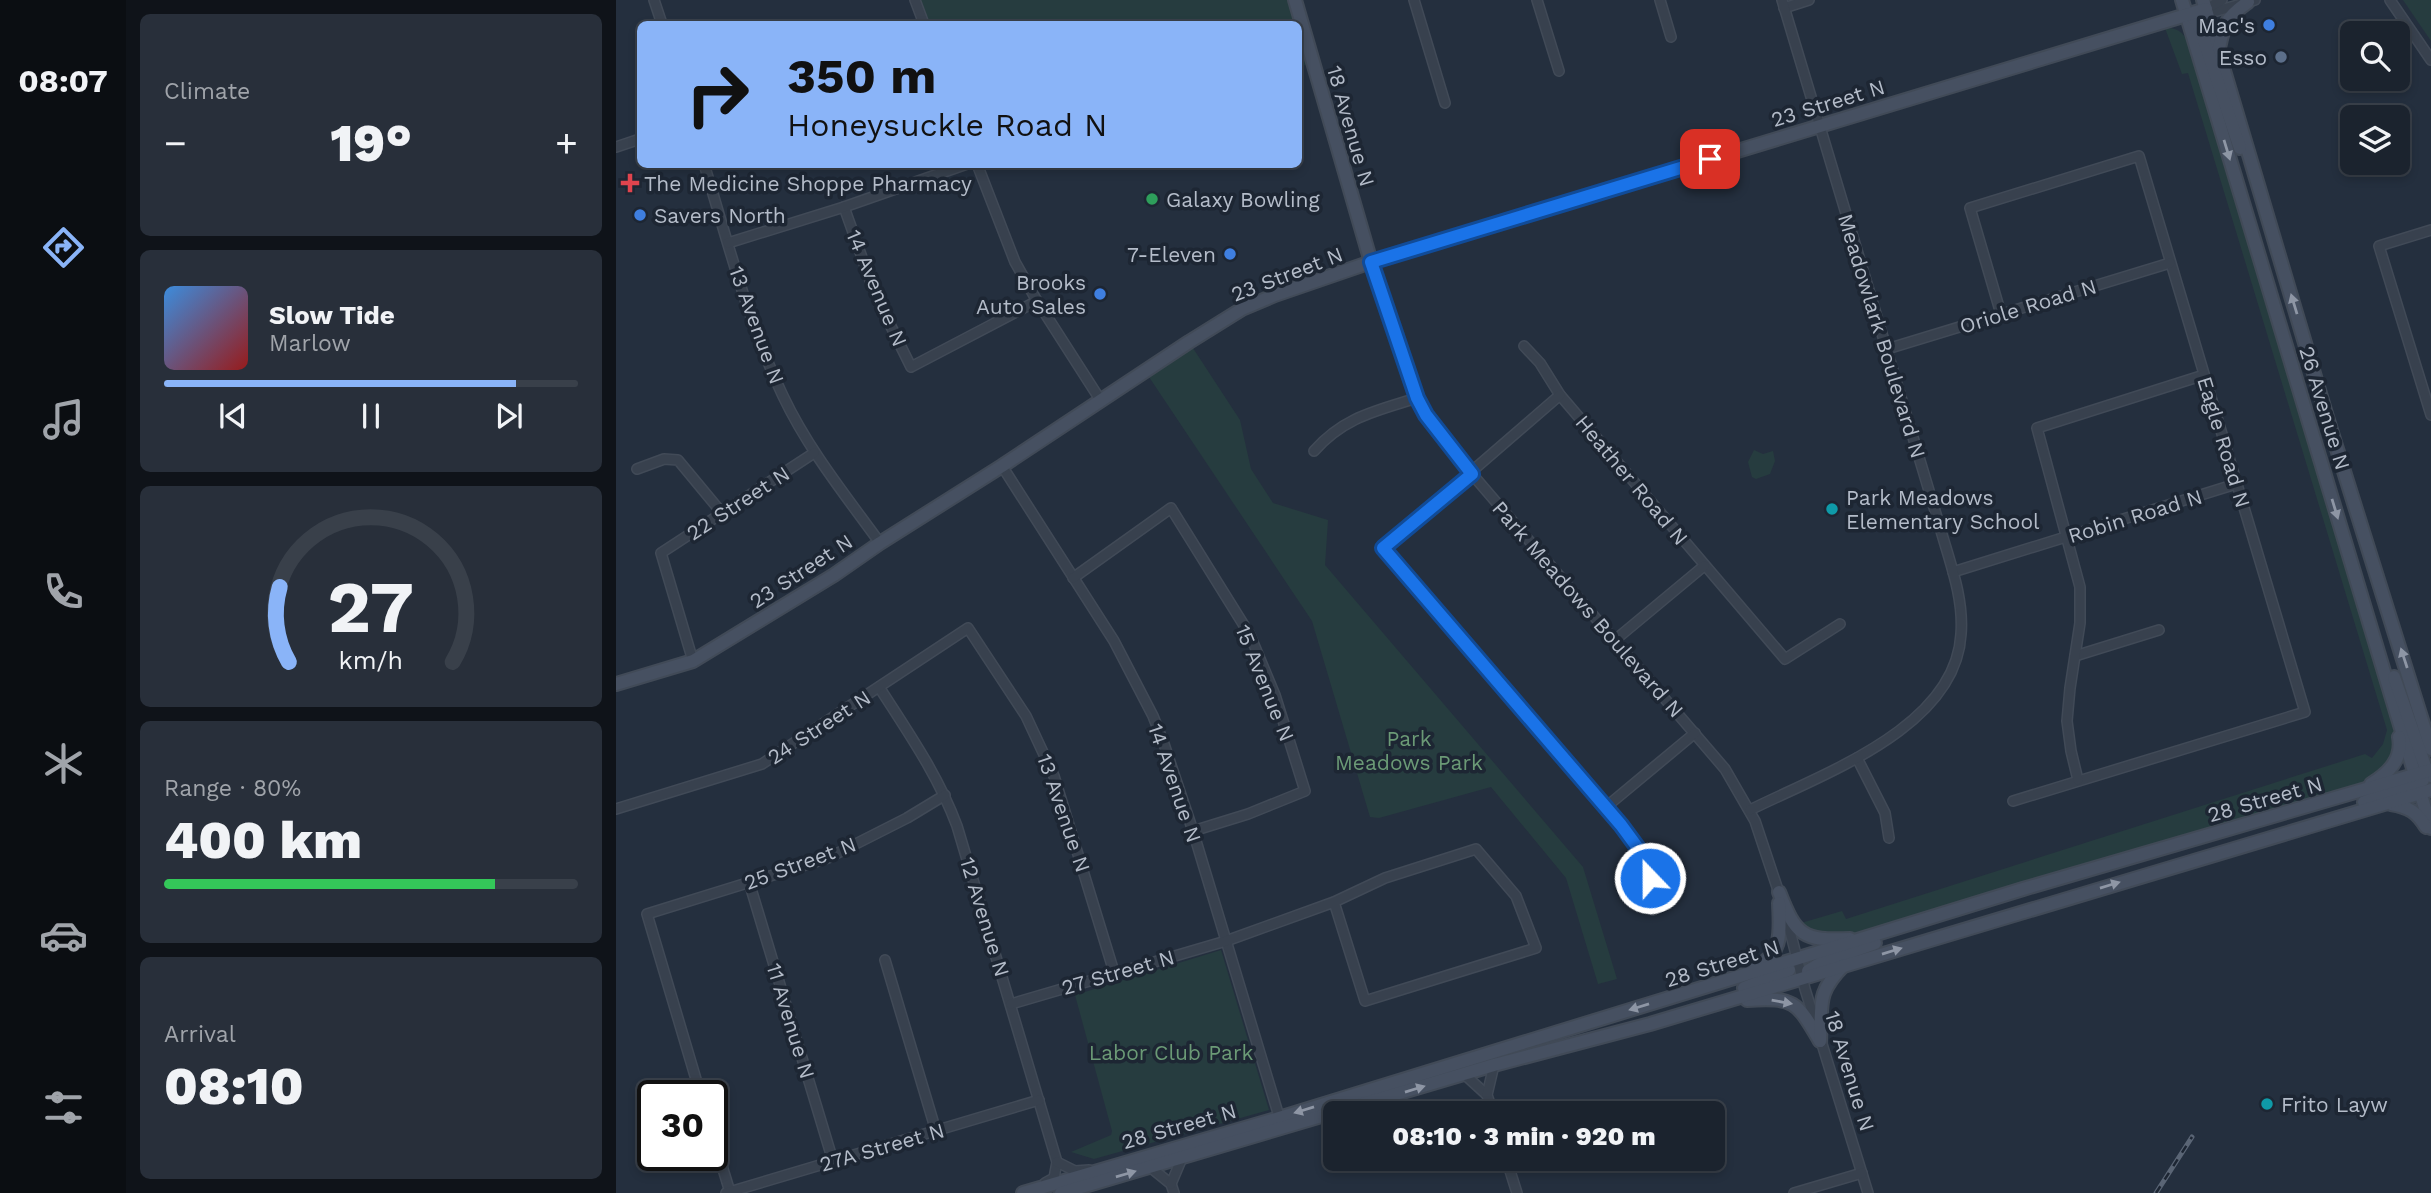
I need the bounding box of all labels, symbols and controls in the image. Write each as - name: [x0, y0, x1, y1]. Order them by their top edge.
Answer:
- place label: Mac's: [2198, 13, 2255, 38]
- marker: Mac's: [2261, 17, 2277, 33]
- map controls: [2340, 21, 2410, 175]
- button: search: [2340, 21, 2410, 91]
- place label: Esso: [2219, 45, 2267, 70]
- text: 350 m: [787, 47, 936, 105]
- icon: right: [672, 49, 763, 140]
- marker: Esso: [2273, 49, 2289, 65]
- text: 08:07: [18, 62, 108, 100]
- street label: 18 Avenue N: [1322, 63, 1380, 189]
- street label: 23 Street N: [1768, 74, 1888, 132]
- text: Climate: [164, 78, 250, 105]
- button: layers: [2340, 105, 2410, 175]
- text: Honeysuckle Road N: [787, 106, 1107, 144]
- text: 19°: [330, 113, 412, 174]
- text: −: [164, 121, 187, 165]
- text: +: [555, 121, 578, 165]
- pin: [1680, 129, 1740, 189]
- icon: arrive: [1691, 140, 1729, 178]
- one-way arrow: [2223, 140, 2233, 161]
- place label: The Medicine Shoppe Pharmacy: [644, 171, 972, 196]
- marker: The Medicine Shoppe Pharmacy: [622, 175, 638, 191]
- place label: Galaxy Bowling: [1166, 187, 1321, 212]
- marker: Galaxy Bowling: [1144, 191, 1160, 207]
- place label: Savers North: [654, 203, 786, 228]
- marker: Savers North: [632, 207, 648, 223]
- street label: Meadowlark Boulevard N: [1833, 211, 1931, 461]
- icon: directions: [39, 223, 88, 272]
- street label: 14 Avenue N: [841, 226, 913, 350]
- street label: 23 Street N: [1228, 241, 1346, 307]
- place label: 7-Eleven: [1127, 242, 1216, 267]
- marker: 7-Eleven: [1222, 246, 1238, 262]
- street label: 13 Avenue N: [724, 263, 790, 387]
- place label: Brooks Auto Sales: [976, 270, 1086, 319]
- street label: Oriole Road N: [1956, 273, 2100, 339]
- marker: Brooks Auto Sales: [1092, 286, 1108, 302]
- one-way arrow: [2288, 294, 2298, 315]
- text: Slow Tide: [269, 300, 395, 330]
- text: Marlow: [269, 330, 351, 357]
- street label: 26 Avenue N: [2294, 343, 2356, 473]
- street label: Eagle Road N: [2192, 373, 2256, 511]
- icon: music: [39, 395, 88, 444]
- icon: previous: [214, 397, 252, 435]
- icon: pause: [352, 397, 390, 435]
- icon: next: [490, 397, 528, 435]
- street label: Heather Road N: [1570, 410, 1694, 550]
- street label: 22 Street N: [682, 461, 794, 545]
- street label: Robin Road N: [2065, 484, 2205, 548]
- place label: Park Meadows Elementary School: [1846, 485, 2040, 534]
- street label: Park Meadows Boulevard N: [1487, 496, 1689, 722]
- one-way arrow: [2330, 499, 2341, 520]
- marker: Park Meadows Elementary School: [1824, 501, 1840, 517]
- street label: 23 Street N: [745, 529, 857, 613]
- text: 27: [328, 565, 414, 651]
- icon: phone: [39, 567, 88, 616]
- street label: 15 Avenue N: [1230, 621, 1300, 745]
- text: km/h: [339, 646, 403, 675]
- one-way arrow: [2398, 647, 2408, 668]
- street label: 24 Street N: [763, 685, 875, 769]
- street label: 14 Avenue N: [1143, 720, 1207, 846]
- park label: Park Meadows Park: [1335, 726, 1483, 775]
- icon: climate: [39, 739, 88, 788]
- street label: 13 Avenue N: [1032, 750, 1096, 876]
- street label: 28 Street N: [2205, 771, 2325, 827]
- text: Range · 80%: [164, 775, 301, 802]
- text: 400 km: [164, 810, 362, 871]
- street label: 25 Street N: [741, 831, 859, 895]
- position arrow: [1613, 841, 1687, 915]
- street label: 12 Avenue N: [955, 854, 1015, 980]
- one-way arrow: [2100, 880, 2121, 890]
- icon: car: [39, 911, 88, 960]
- street label: 28 Street N: [1662, 934, 1782, 992]
- street label: 27 Street N: [1059, 944, 1177, 1000]
- one-way arrow: [1882, 945, 1903, 955]
- street label: 11 Avenue N: [762, 960, 820, 1082]
- one-way arrow: [1771, 997, 1793, 1008]
- one-way arrow: [1628, 1003, 1649, 1013]
- street label: 18 Avenue N: [1820, 1008, 1880, 1134]
- text: Arrival: [164, 1021, 236, 1048]
- park label: Labor Club Park: [1089, 1040, 1253, 1065]
- text: 08:10: [164, 1056, 304, 1117]
- speed limit sign: 30: [637, 1080, 728, 1171]
- icon: filters: [39, 1083, 88, 1132]
- one-way arrow: [1405, 1083, 1426, 1093]
- place label: Frito Layw: [2281, 1092, 2388, 1117]
- marker: Frito Layw: [2259, 1096, 2275, 1112]
- street label: 28 Street N: [1119, 1098, 1239, 1154]
- one-way arrow: [1294, 1105, 1315, 1116]
- street label: 27A Street N: [817, 1117, 947, 1177]
- text: 08:10 · 3 min · 920 m: [1392, 1121, 1656, 1151]
- one-way arrow: [1115, 1168, 1137, 1179]

